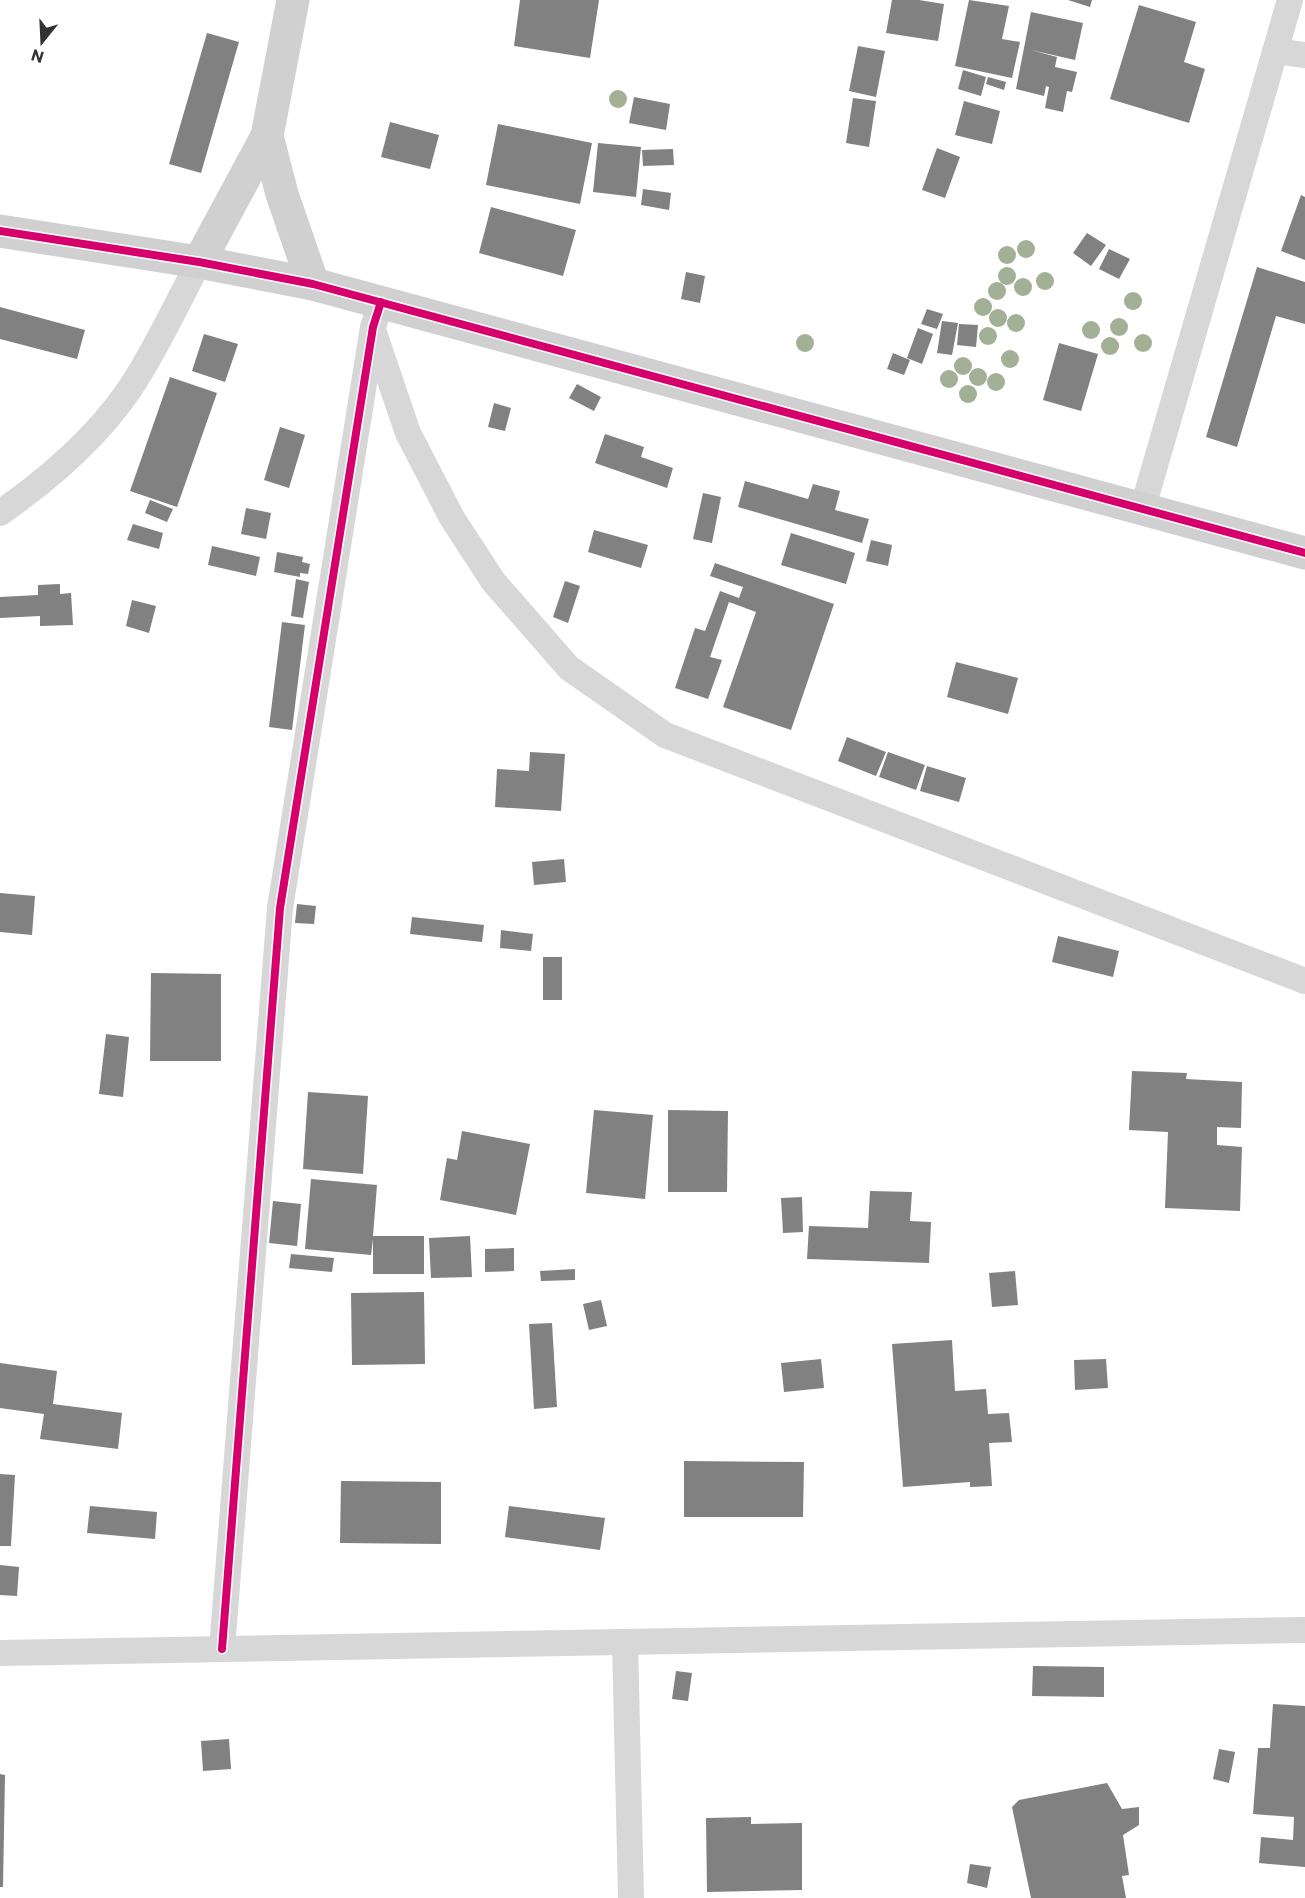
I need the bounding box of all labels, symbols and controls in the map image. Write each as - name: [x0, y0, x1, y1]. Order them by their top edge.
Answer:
- north arrow: [12, 12, 72, 72]
- text: N: [29, 46, 46, 68]

